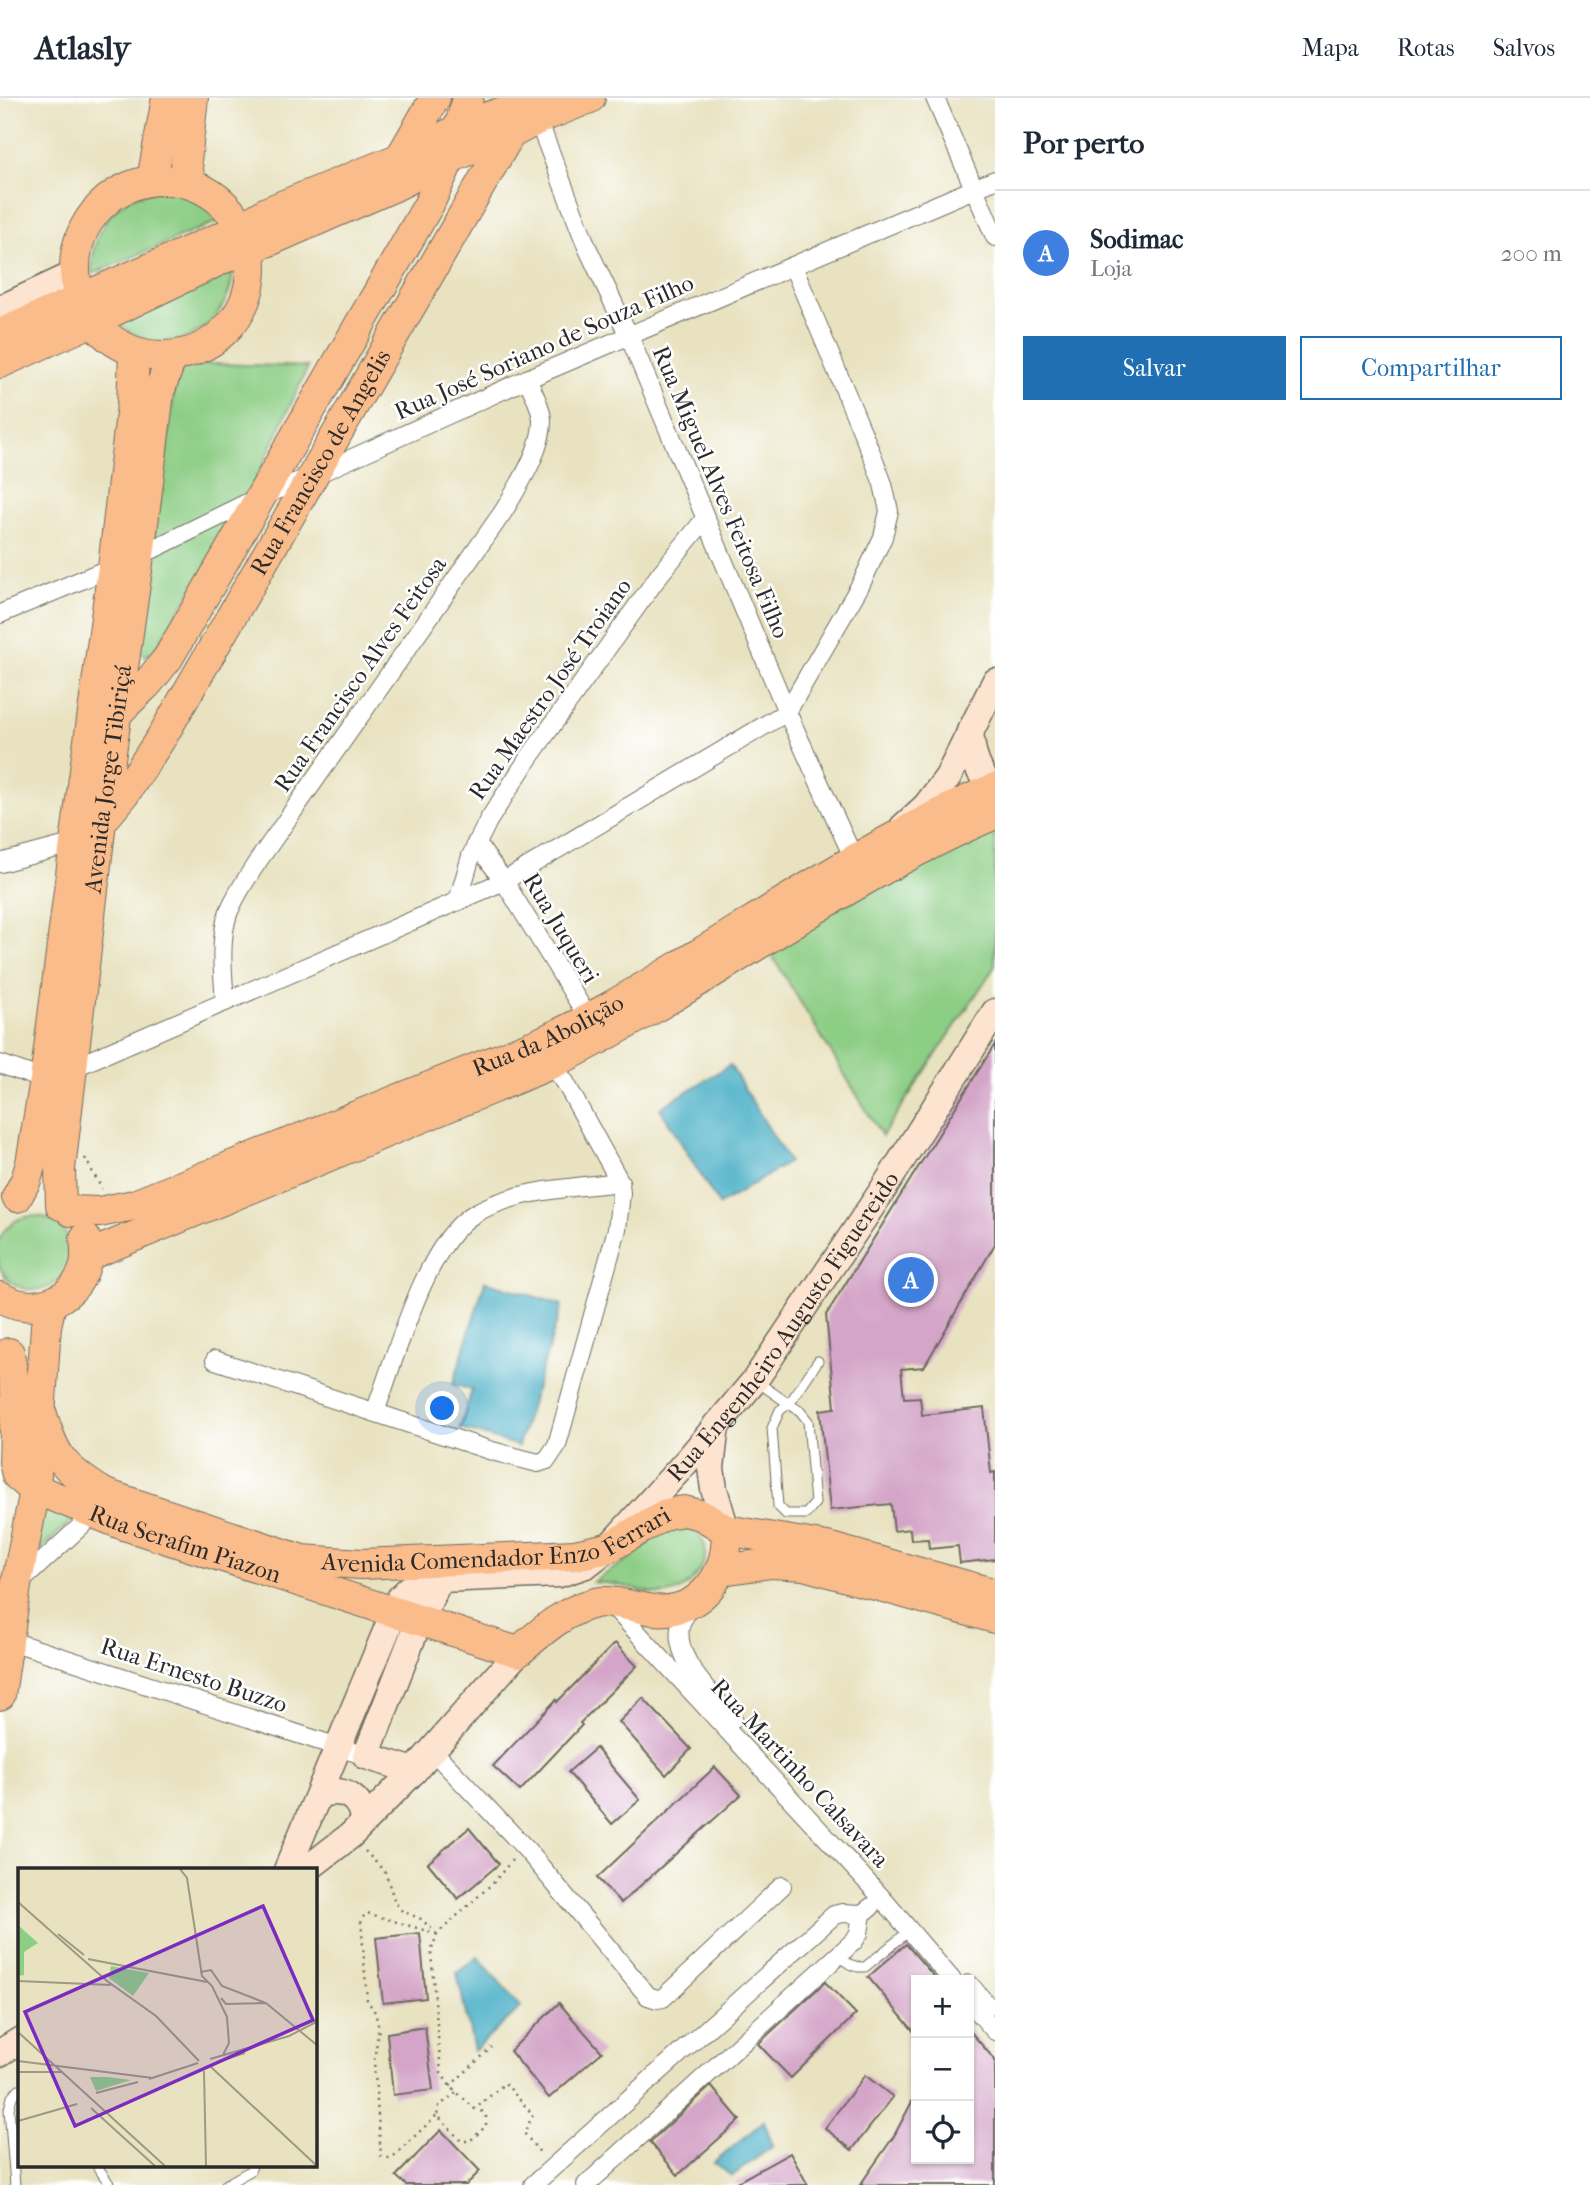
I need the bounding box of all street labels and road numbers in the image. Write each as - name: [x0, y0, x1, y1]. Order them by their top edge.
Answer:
- street label: Rua José Soriano de Souza Filho: [390, 268, 698, 426]
- street label: Rua Miguel Alves Feitosa Filho: [647, 342, 795, 642]
- street label: Rua Francisco de Angelis: [244, 344, 397, 580]
- street label: Rua Francisco Alves Feitosa: [268, 550, 453, 797]
- street label: Rua Maestro José Troiano: [463, 573, 637, 805]
- street label: Avenida Jorge Tibiriçá: [79, 662, 137, 896]
- street label: Rua Juqueri: [517, 868, 605, 988]
- street label: Rua da Abolição: [468, 988, 628, 1082]
- street label: Rua Engenheiro Augusto Figuereido: [661, 1166, 905, 1488]
- street label: Rua Serafim Piazon: [85, 1499, 285, 1589]
- street label: Avenida Comendador Enzo Ferrari: [320, 1501, 675, 1578]
- street label: Rua Ernesto Buzzo: [97, 1632, 291, 1718]
- street label: Rua Martinho Calsavara: [705, 1673, 895, 1874]

